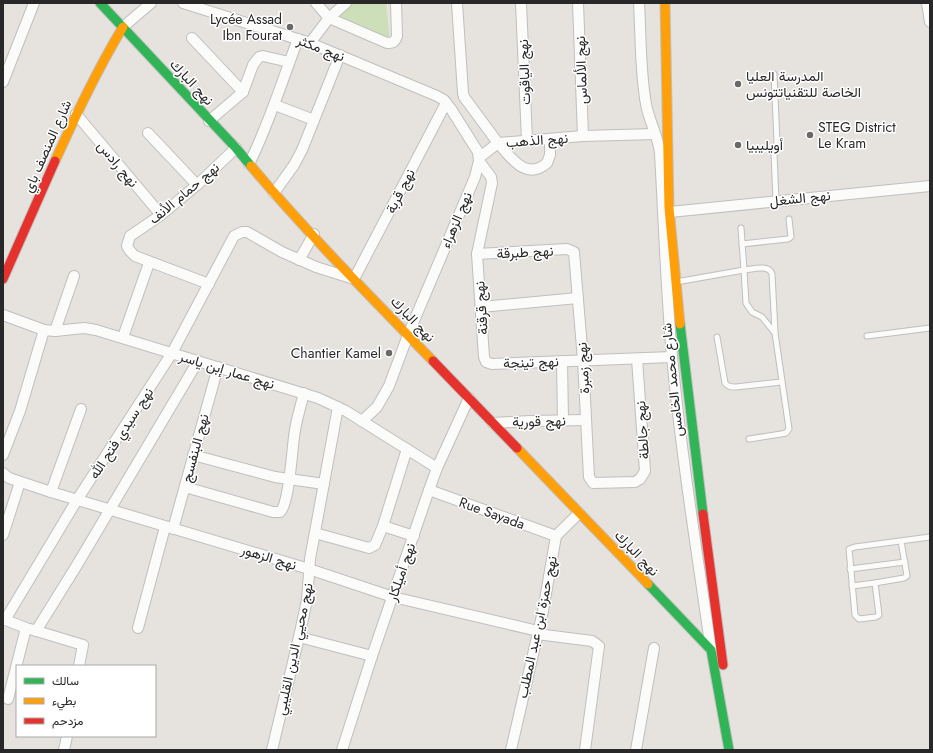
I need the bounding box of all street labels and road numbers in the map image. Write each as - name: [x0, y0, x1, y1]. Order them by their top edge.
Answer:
- street label: نهج مكثر: [293, 29, 348, 67]
- street label: نهج الألماس: [570, 35, 593, 104]
- street label: نهج الياقوت: [513, 39, 536, 105]
- street label: نهج البارك: [165, 54, 219, 110]
- street label: شارع المنصف باي: [18, 97, 78, 196]
- street label: نهج الذهب: [505, 128, 569, 153]
- street label: نهج رادس: [92, 136, 143, 192]
- street label: نهج حمام الأنف: [144, 158, 224, 229]
- street label: نهج قربة: [380, 165, 421, 217]
- street label: نهج الشغل: [768, 185, 832, 212]
- street label: نهج الزهراء: [435, 189, 478, 252]
- street label: نهج طبرقة: [496, 241, 554, 264]
- street label: نهج قرقنة: [469, 280, 494, 336]
- street label: نهج البارك: [385, 292, 440, 347]
- street label: شارع محمد الخامس: [656, 322, 689, 438]
- street label: نهج زمبرة: [572, 342, 595, 394]
- street label: نهج عمار إبن ياسر: [176, 346, 277, 395]
- street label: نهج تينجة: [503, 351, 559, 374]
- street label: نهج سيدي فتح الله: [84, 383, 160, 484]
- street label: نهج جالطة: [630, 400, 655, 460]
- street label: نهج قورية: [512, 411, 566, 432]
- street label: نهج البنفسج: [176, 412, 215, 485]
- street label: Rue Sayada: [456, 492, 528, 534]
- street label: نهج البارك: [609, 526, 664, 581]
- street label: نهج الزهور: [238, 539, 299, 576]
- street label: نهج أميلكار: [381, 540, 421, 605]
- street label: نهج حمزة ابن عبد المطلب: [512, 554, 563, 700]
- street label: نهج محيي الدين القليبي: [270, 581, 320, 718]

